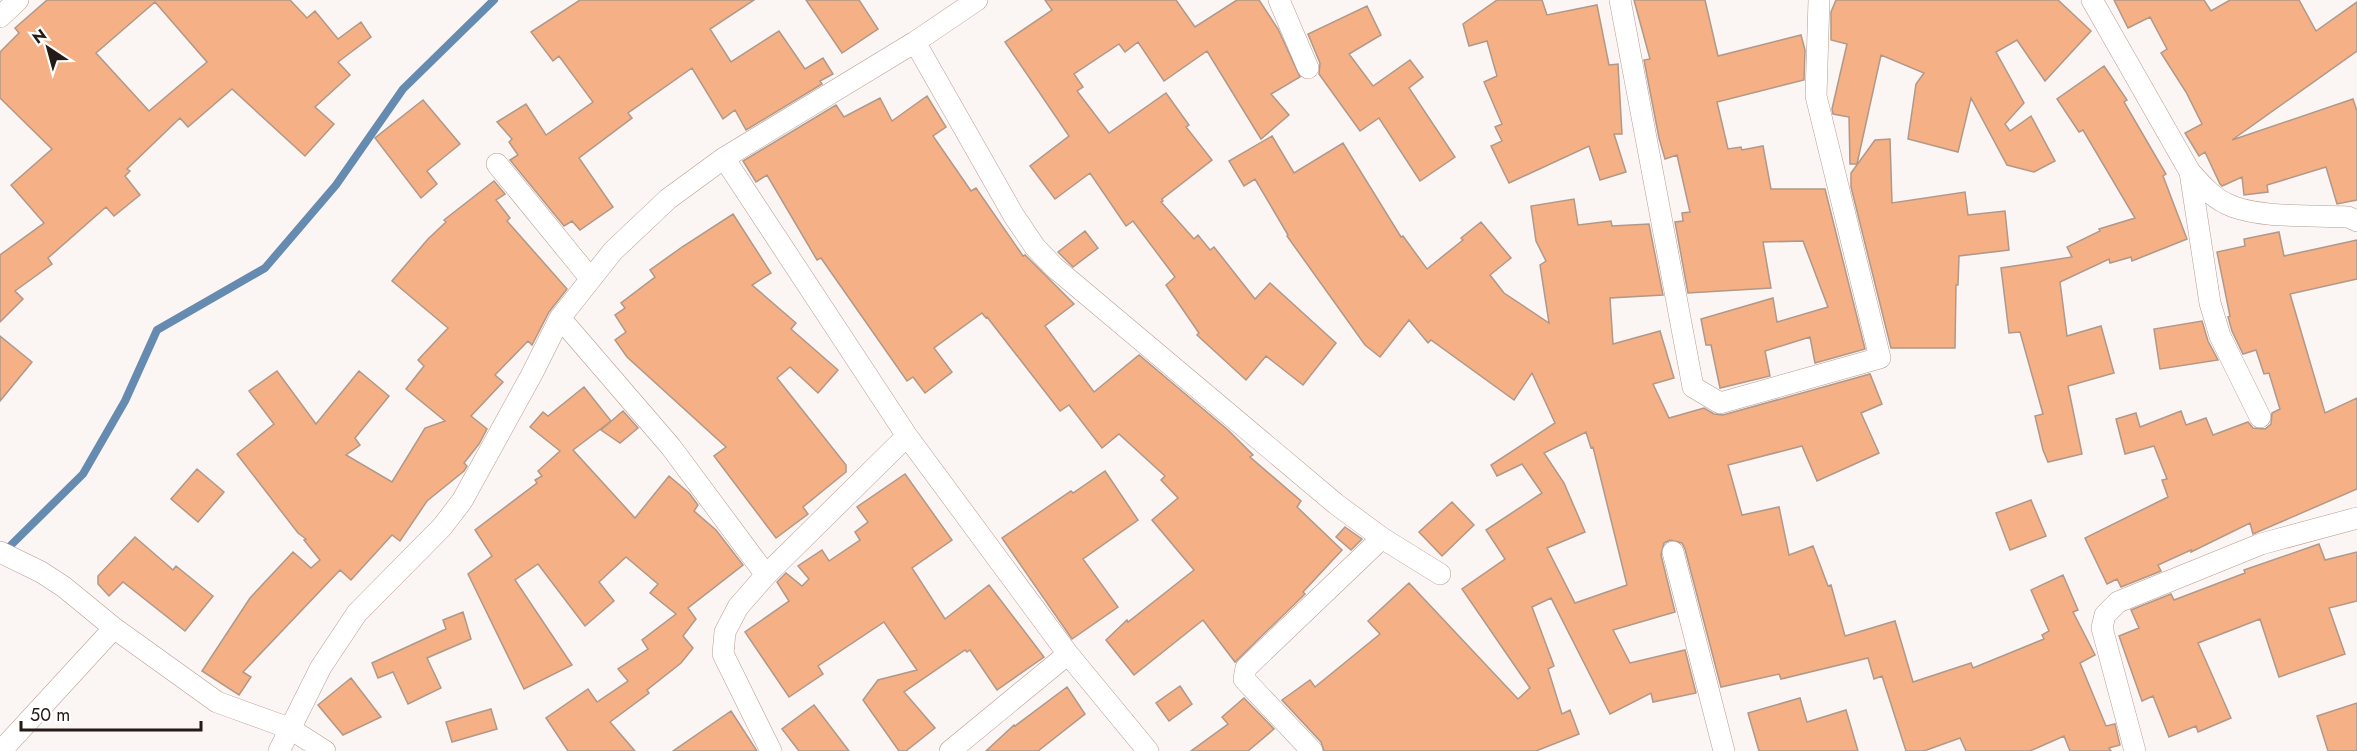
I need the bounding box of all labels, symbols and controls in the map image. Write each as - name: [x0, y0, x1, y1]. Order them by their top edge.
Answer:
- north arrow: [18, 18, 78, 78]
- text: N: [28, 23, 51, 49]
- scale bar: [21, 694, 201, 732]
- text: 50 m: [30, 702, 70, 728]

